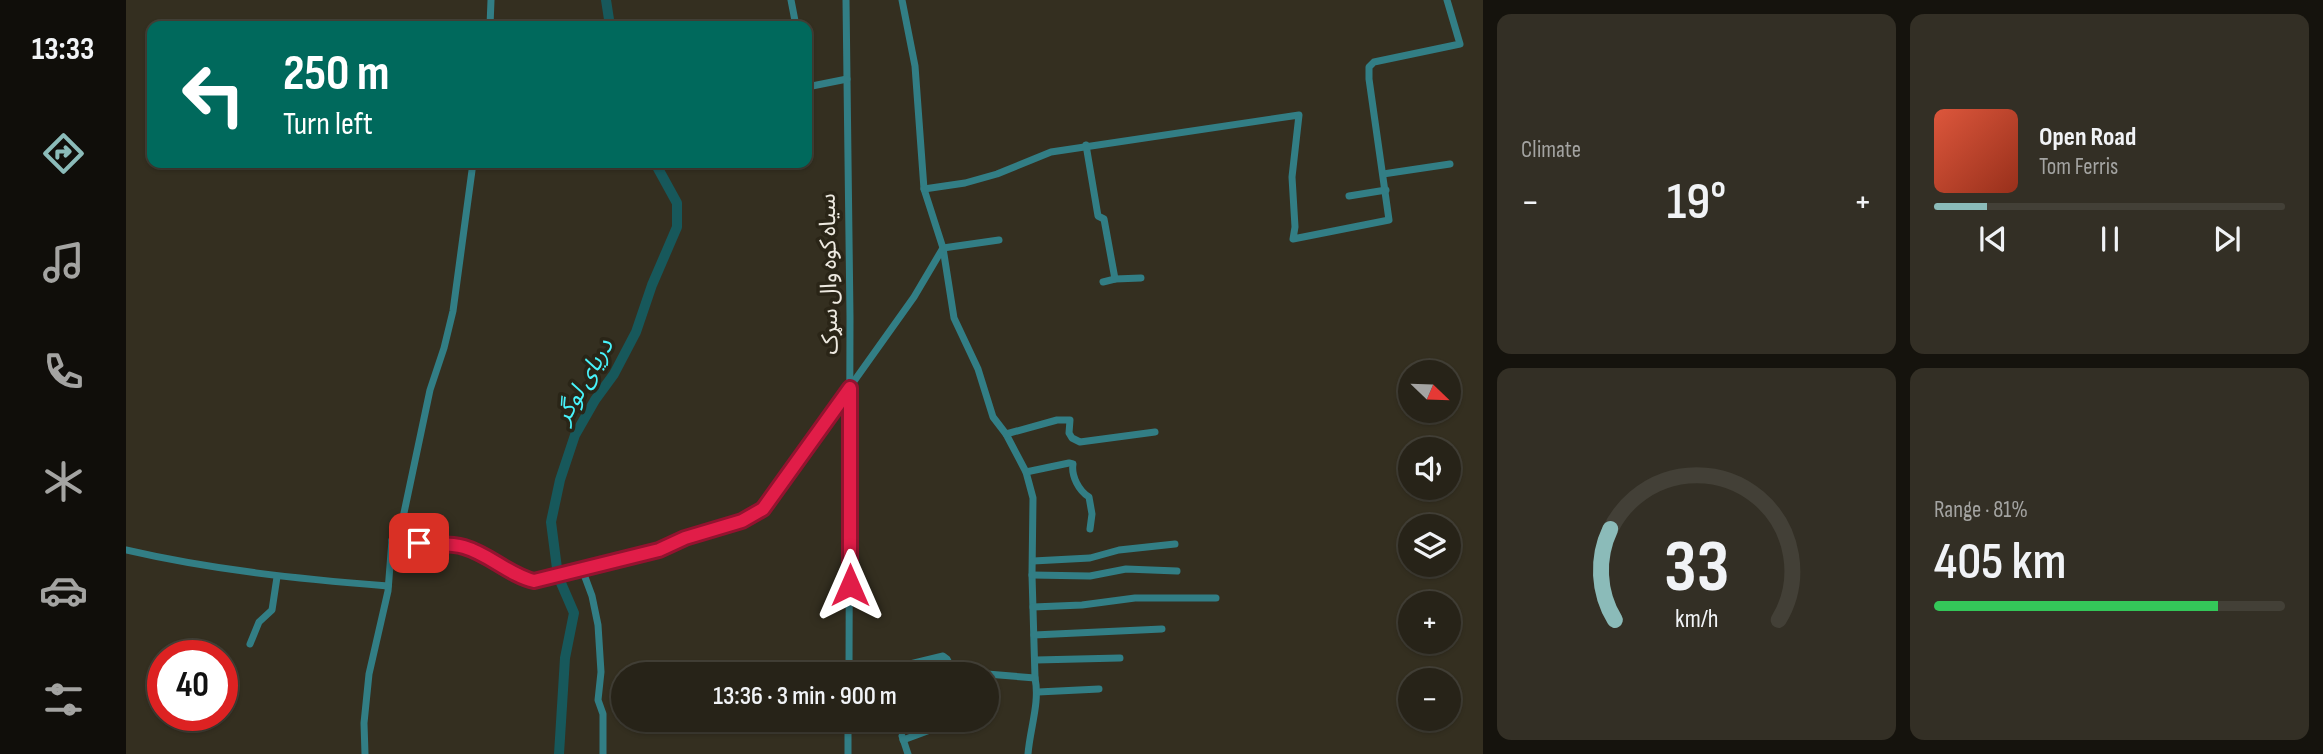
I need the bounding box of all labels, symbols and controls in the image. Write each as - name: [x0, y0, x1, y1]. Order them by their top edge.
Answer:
- text: 13:33: [32, 30, 94, 69]
- text: 250 m: [283, 45, 389, 104]
- icon: left: [168, 49, 259, 140]
- text: Turn left: [283, 105, 373, 144]
- text: Open Road: [2039, 122, 2136, 153]
- icon: directions: [39, 129, 88, 178]
- text: Climate: [1521, 136, 1581, 164]
- text: Tom Ferris: [2039, 153, 2118, 181]
- text: 19°: [1667, 171, 1726, 234]
- text: −: [1521, 180, 1540, 225]
- text: +: [1853, 180, 1872, 225]
- street label: سیاه کوه وال سړک: [814, 193, 844, 355]
- icon: previous: [1974, 220, 2012, 258]
- icon: pause: [2091, 220, 2129, 258]
- icon: next: [2208, 220, 2246, 258]
- icon: music: [39, 238, 88, 287]
- water label: دریای لوگر: [547, 333, 620, 430]
- icon: phone: [39, 347, 88, 396]
- north arrow: [1398, 360, 1461, 424]
- map controls: [1398, 360, 1461, 731]
- button: sound: [1398, 437, 1461, 500]
- icon: climate: [39, 457, 88, 506]
- text: Range · 81%: [1934, 496, 2028, 524]
- pin: [389, 513, 449, 573]
- button: layers: [1398, 514, 1461, 577]
- icon: arrive: [400, 524, 438, 562]
- text: 33: [1664, 524, 1729, 612]
- text: 405 km: [1934, 531, 2067, 594]
- position arrow: [813, 548, 887, 622]
- icon: car: [39, 566, 88, 615]
- button: +: [1398, 591, 1461, 654]
- text: km/h: [1675, 604, 1718, 635]
- speed limit sign: 40: [147, 640, 238, 731]
- button: −: [1398, 668, 1461, 731]
- icon: filters: [39, 675, 88, 724]
- text: 13:36 · 3 min · 900 m: [713, 681, 897, 712]

